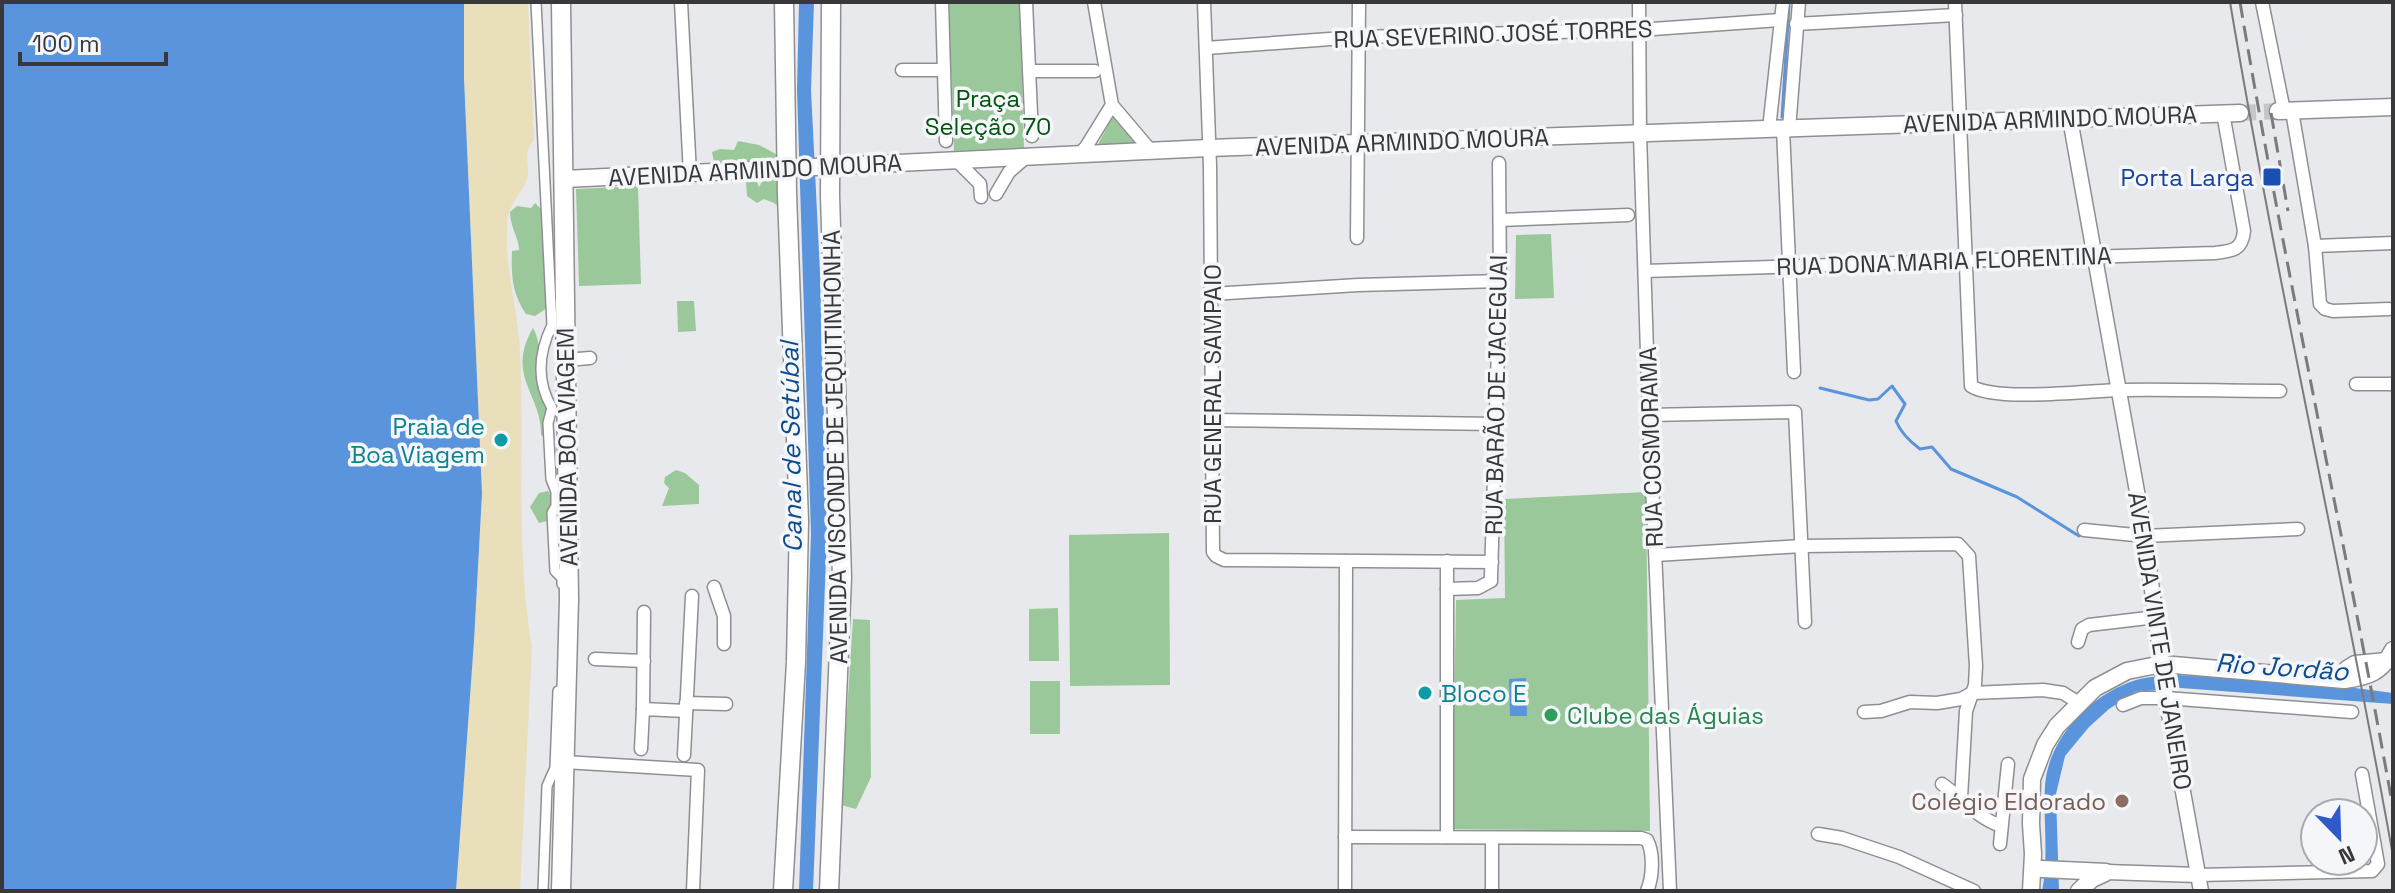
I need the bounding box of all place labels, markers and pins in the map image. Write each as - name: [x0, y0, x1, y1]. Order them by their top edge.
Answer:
- place label: Porta Larga: [2120, 162, 2254, 193]
- marker: Porta Larga: [2261, 166, 2283, 188]
- place label: Praia de Boa Viagem: [350, 411, 485, 470]
- marker: Praia de Boa Viagem: [492, 431, 510, 449]
- place label: Bloco E: [1441, 678, 1526, 709]
- marker: Bloco E: [1416, 684, 1434, 702]
- place label: Clube das Águias: [1567, 700, 1764, 731]
- marker: Clube das Águias: [1542, 706, 1560, 724]
- place label: Colégio Eldorado: [1911, 786, 2106, 817]
- marker: Colégio Eldorado: [2113, 792, 2131, 810]

